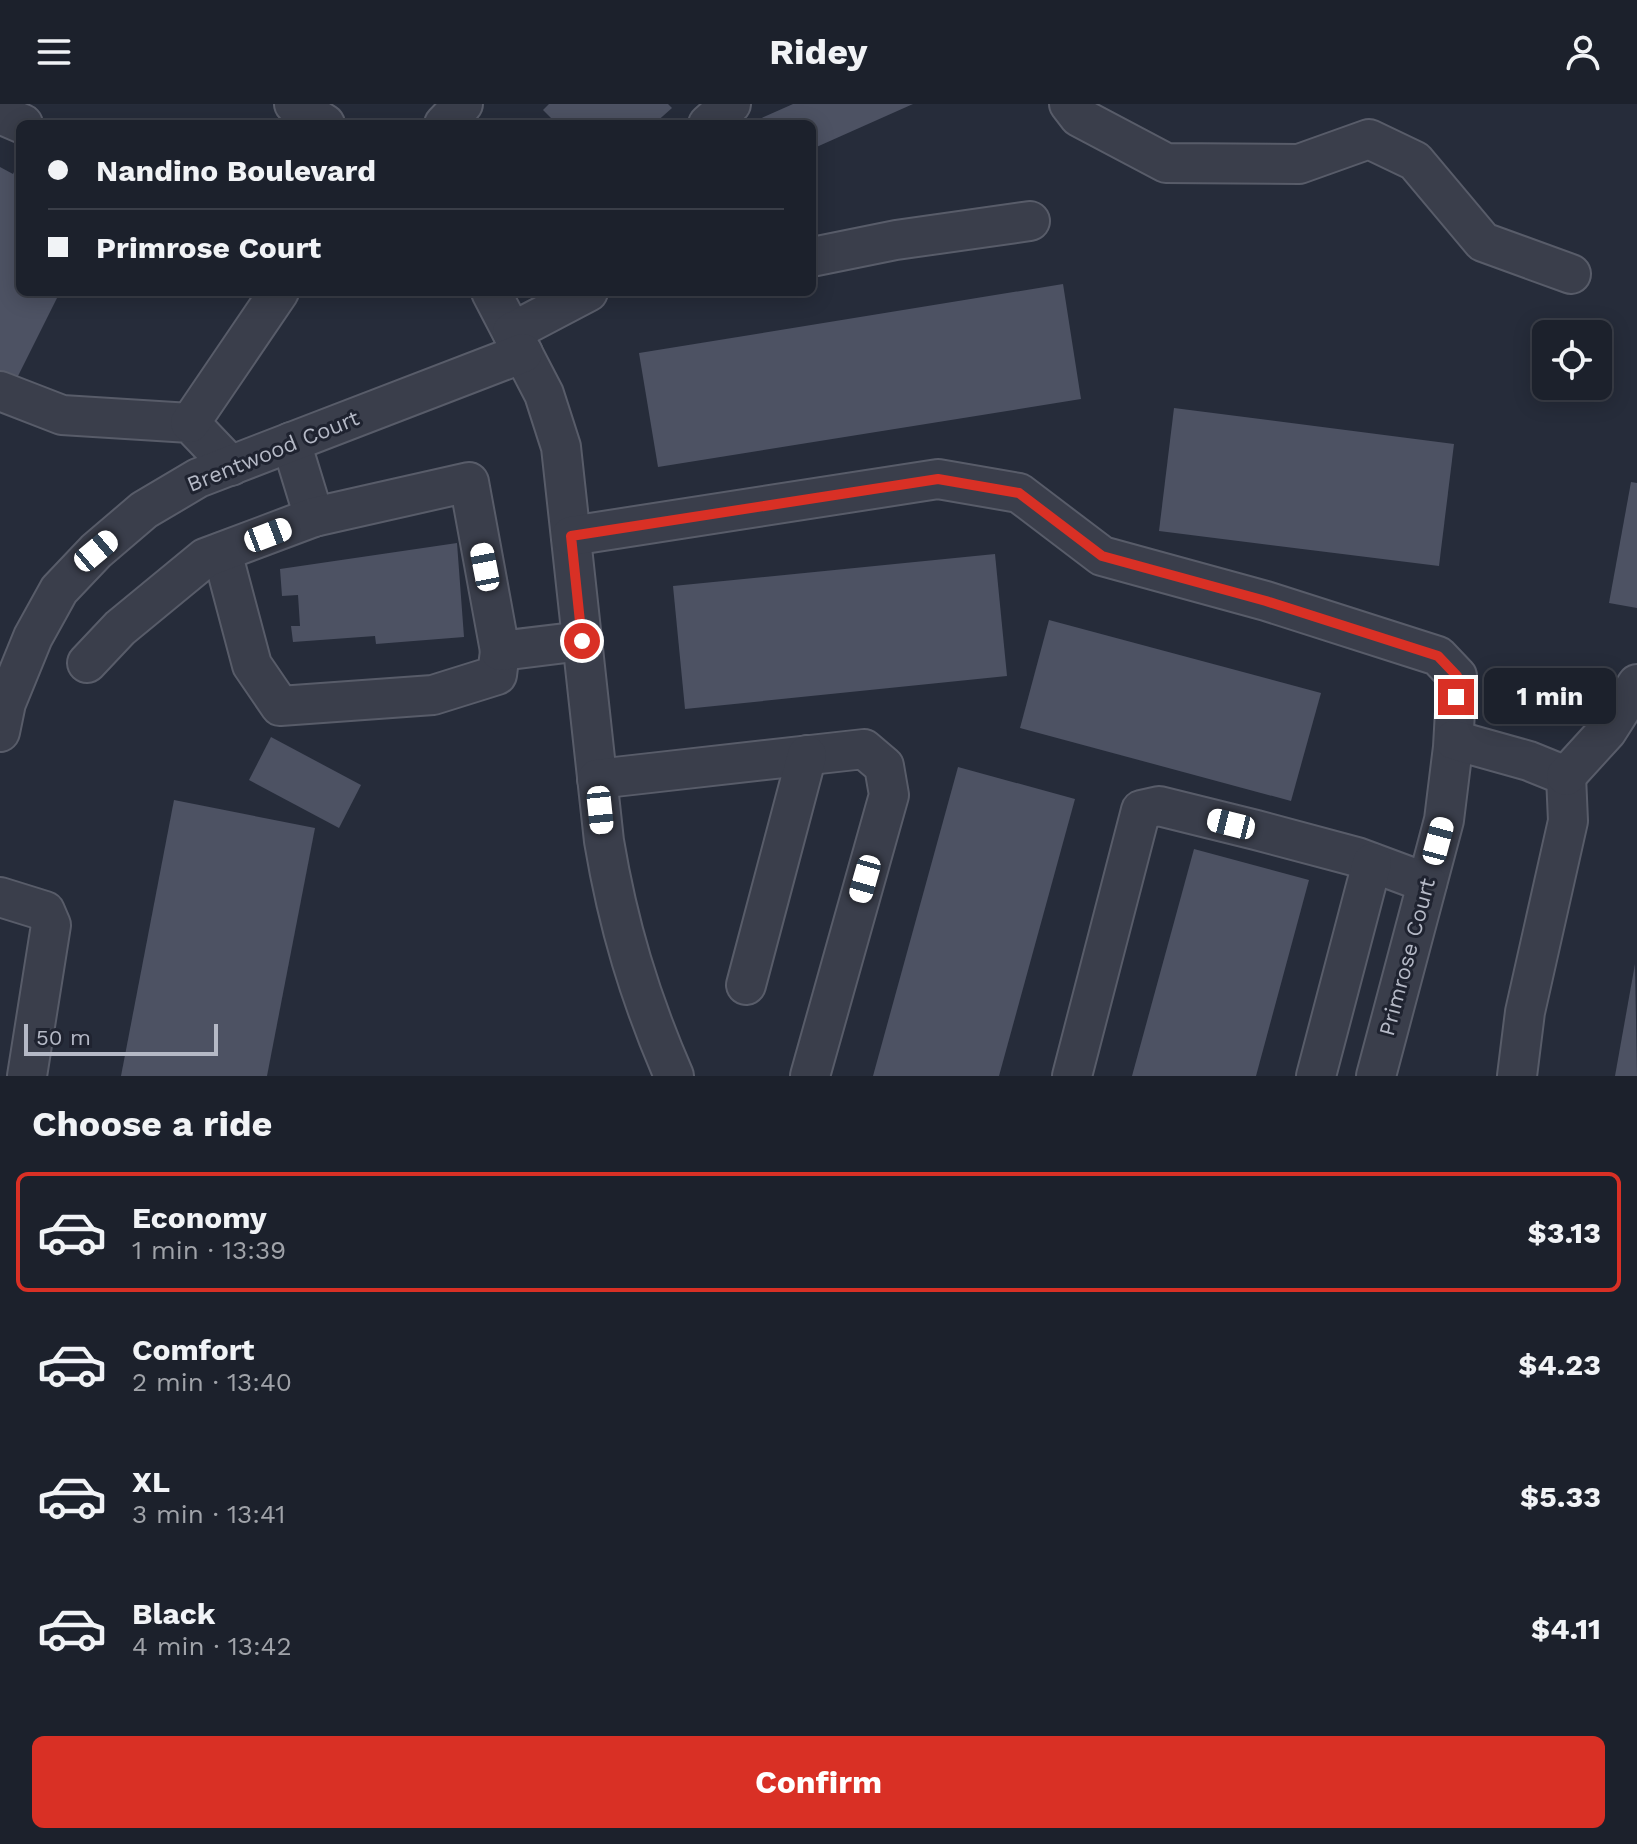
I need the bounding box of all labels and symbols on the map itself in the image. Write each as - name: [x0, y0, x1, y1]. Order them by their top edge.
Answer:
- street label: Brentwood Court: [183, 405, 363, 497]
- car: [241, 515, 295, 555]
- car: [70, 526, 122, 576]
- car: [469, 541, 501, 593]
- route start: [564, 623, 600, 659]
- callout: 1 min: [1484, 669, 1616, 725]
- route end: [1438, 679, 1474, 715]
- car: [586, 785, 614, 835]
- car: [1205, 807, 1257, 841]
- car: [1420, 815, 1456, 867]
- car: [847, 853, 883, 905]
- street label: Primrose Court: [1374, 875, 1440, 1039]
- scale bar: [24, 1020, 218, 1056]

